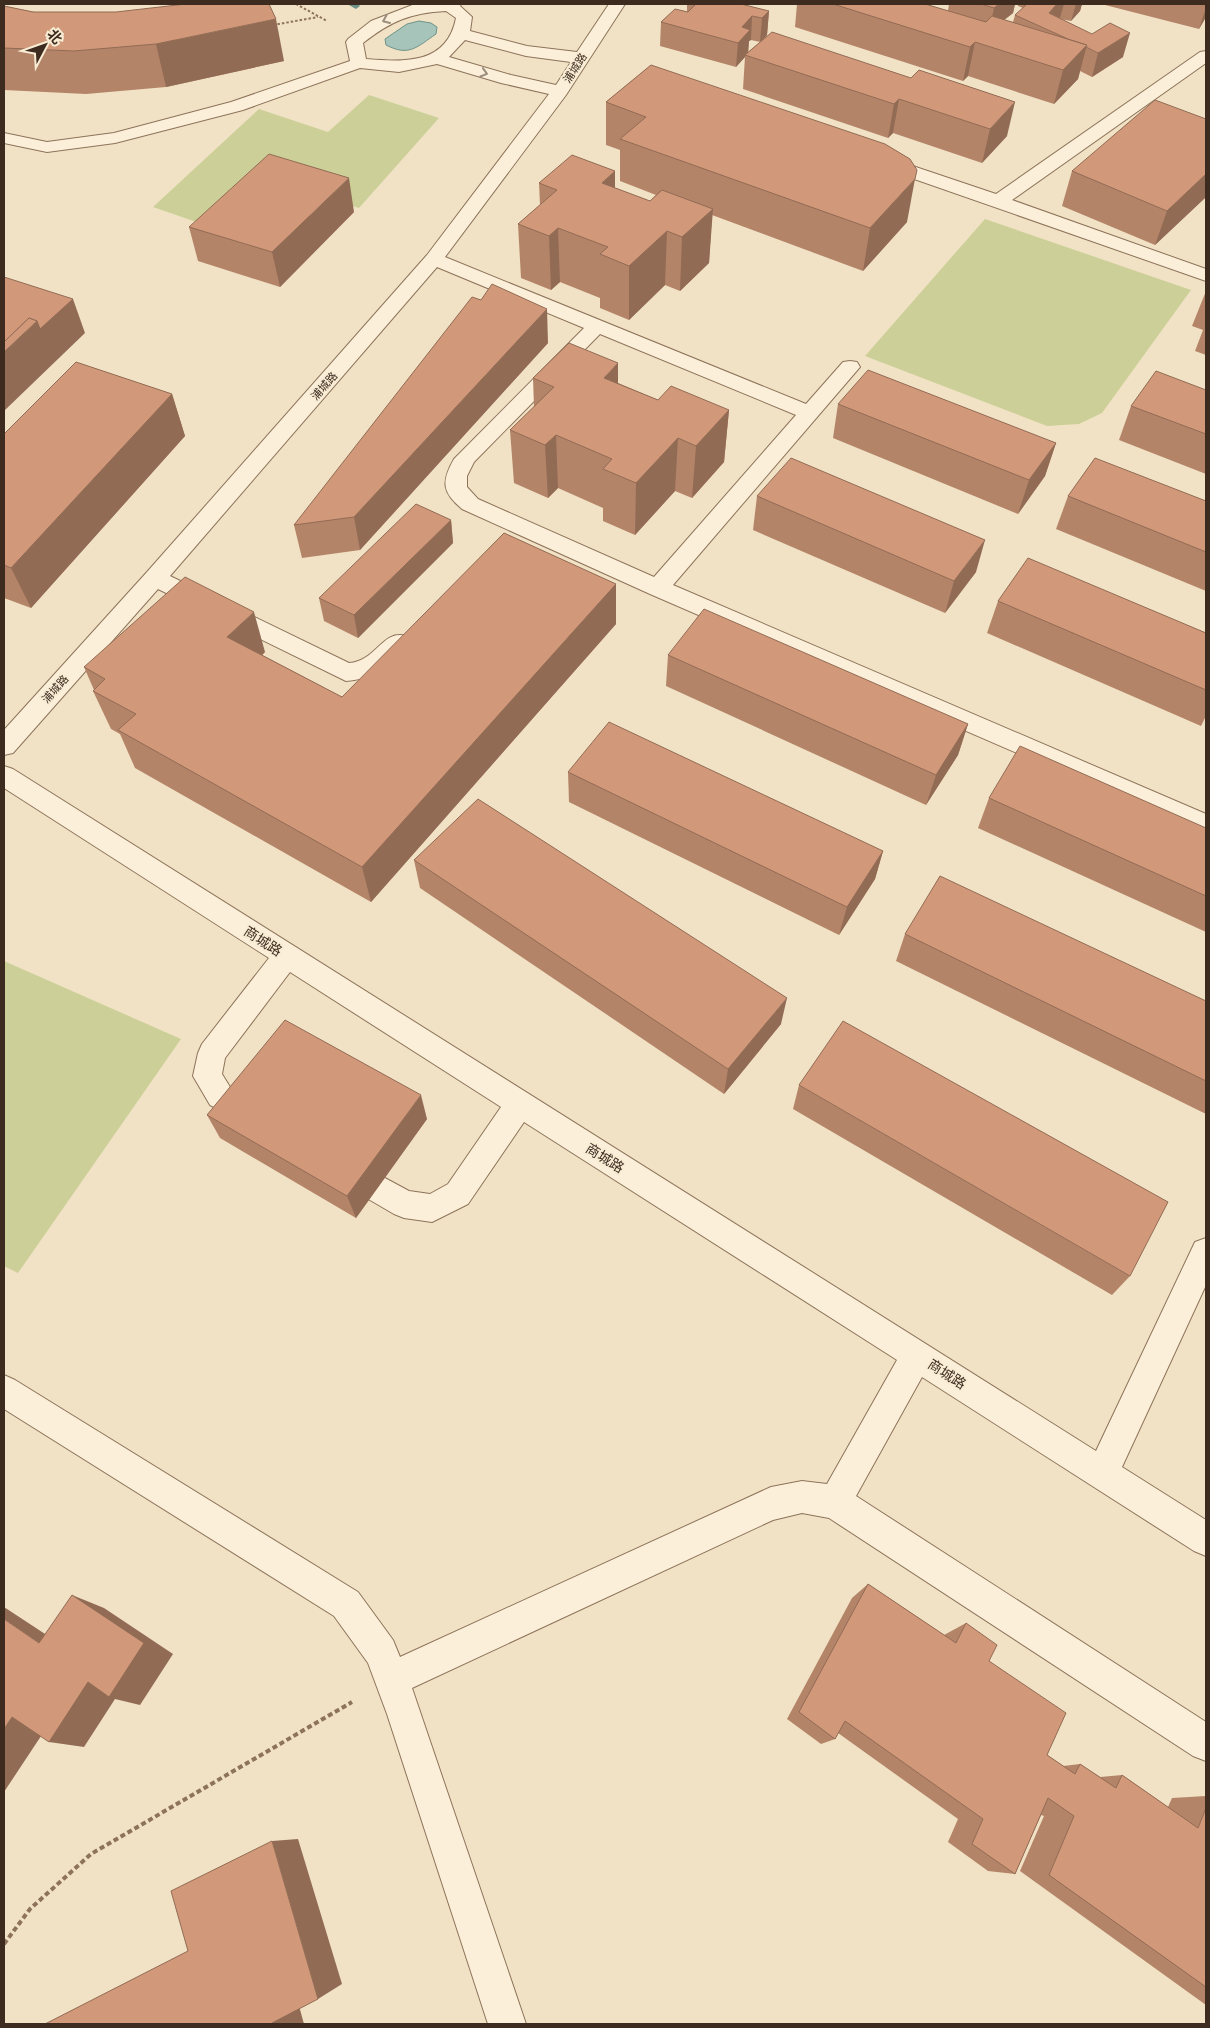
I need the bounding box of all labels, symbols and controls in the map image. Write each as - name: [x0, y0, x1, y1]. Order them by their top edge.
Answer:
- one-way arrow: [383, 15, 391, 25]
- north arrow: [20, 20, 70, 70]
- text: 北: [43, 25, 66, 48]
- street label: 浦城路: [560, 50, 590, 86]
- one-way arrow: [480, 67, 488, 77]
- street label: 浦城路: [308, 369, 340, 403]
- street label: 浦城路: [39, 672, 71, 706]
- street label: 商城路: [240, 922, 286, 960]
- street label: 商城路: [582, 1139, 628, 1177]
- street label: 商城路: [924, 1355, 970, 1393]

